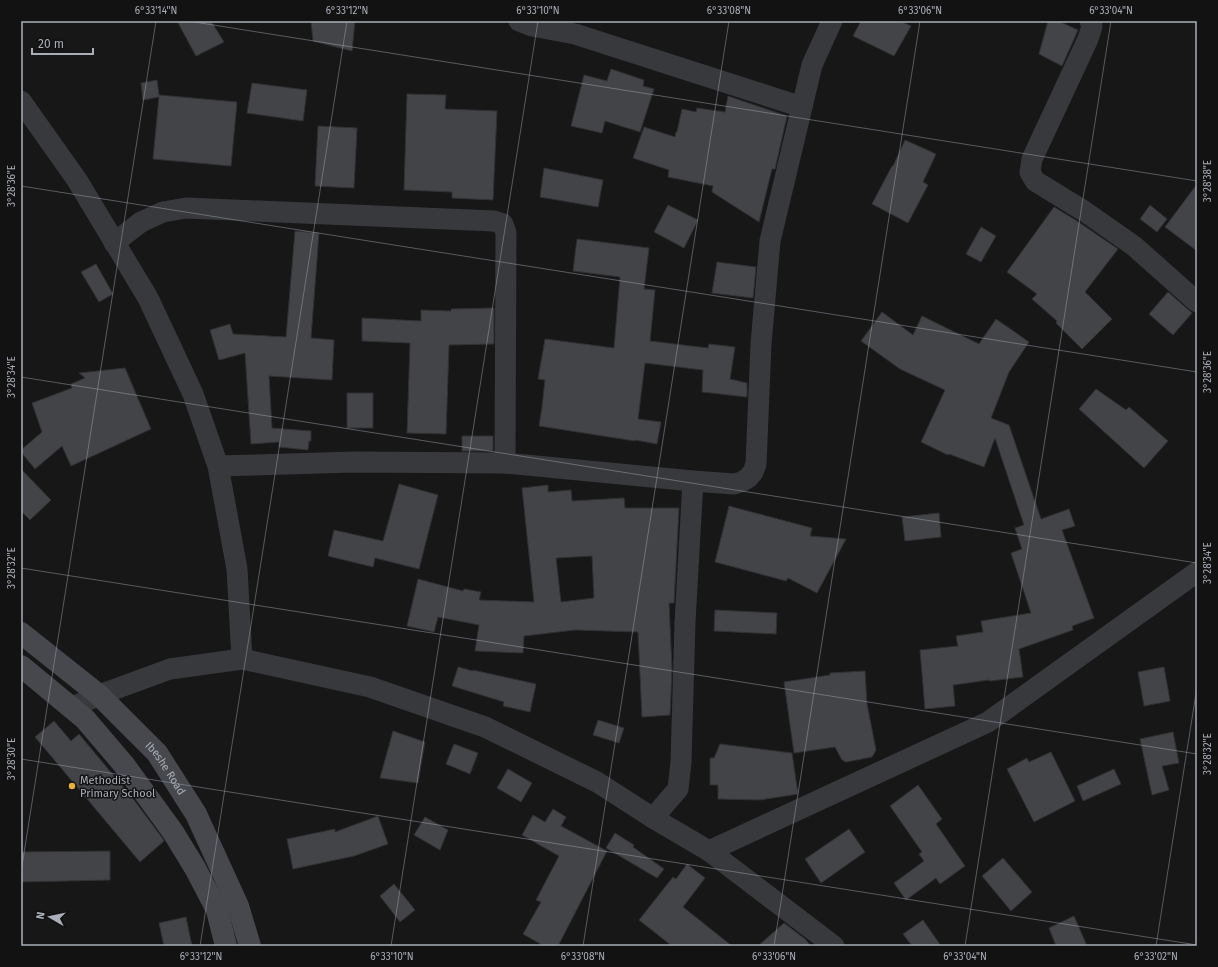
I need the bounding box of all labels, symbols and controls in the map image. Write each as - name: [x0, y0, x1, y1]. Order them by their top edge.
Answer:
- text: 6°33'14"N: [135, 5, 177, 17]
- text: 6°33'12"N: [326, 5, 368, 17]
- text: 6°33'10"N: [516, 5, 560, 17]
- text: 6°33'08"N: [707, 5, 751, 17]
- text: 6°33'06"N: [898, 5, 942, 17]
- text: 6°33'04"N: [1089, 5, 1133, 17]
- scale bar: [32, 30, 93, 56]
- text: 20 m: [38, 37, 64, 51]
- text: 3°28'38"E: [1202, 160, 1214, 202]
- text: 3°28'36"E: [6, 165, 18, 207]
- text: 3°28'36"E: [1202, 351, 1214, 393]
- text: 3°28'34"E: [6, 356, 18, 398]
- text: 3°28'34"E: [1202, 542, 1214, 584]
- text: 3°28'32"E: [6, 547, 18, 589]
- text: 3°28'32"E: [1202, 733, 1214, 775]
- text: 3°28'30"E: [6, 738, 18, 780]
- street label: Ibeshe Road: [143, 739, 188, 797]
- place label: Methodist Primary School: [80, 774, 155, 800]
- marker: Methodist Primary School: [67, 781, 77, 791]
- north arrow: [30, 897, 70, 937]
- text: N: [34, 911, 48, 920]
- text: 6°33'12"N: [180, 951, 222, 963]
- text: 6°33'10"N: [370, 951, 414, 963]
- text: 6°33'08"N: [561, 951, 605, 963]
- text: 6°33'06"N: [752, 951, 796, 963]
- text: 6°33'04"N: [943, 951, 987, 963]
- text: 6°33'02"N: [1134, 951, 1178, 963]

